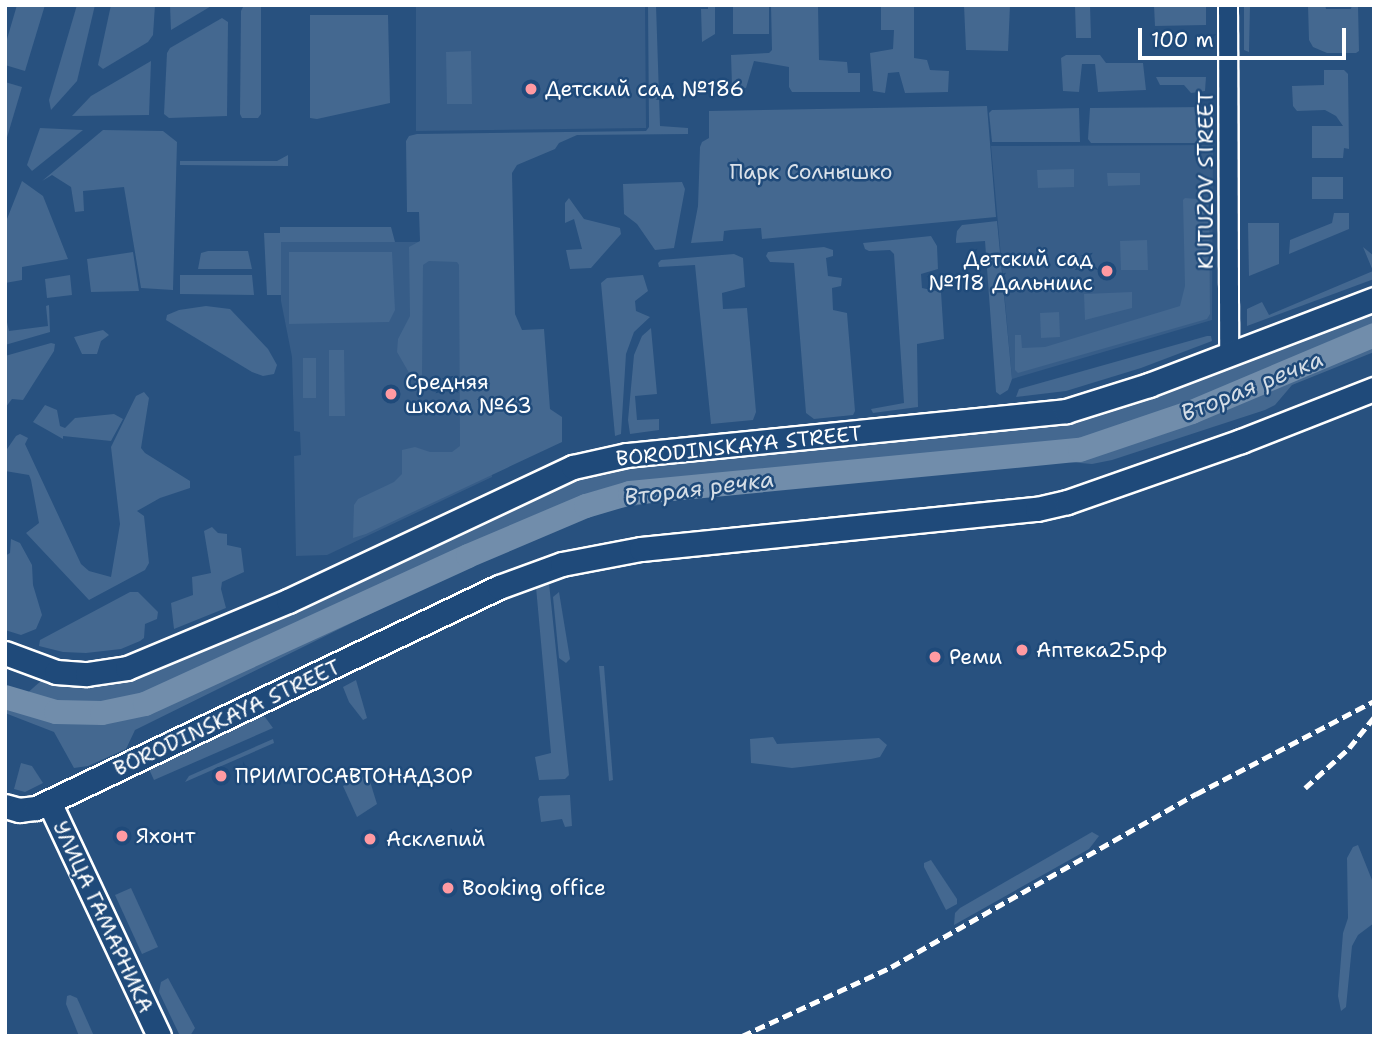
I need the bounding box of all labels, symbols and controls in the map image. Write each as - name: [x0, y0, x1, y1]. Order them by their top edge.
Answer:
- scale bar: [1141, 14, 1349, 58]
- text: 100 m: [1151, 26, 1214, 54]
- place label: Детский сад №186: [545, 76, 744, 102]
- marker: Детский сад №186: [523, 81, 539, 97]
- street label: KUTUZOV STREET: [1193, 91, 1219, 269]
- park label: Парк Солнышко: [729, 159, 893, 185]
- place label: Детский сад №118 Дальниис: [928, 246, 1093, 296]
- marker: Детский сад №118 Дальниис: [1099, 263, 1115, 279]
- water label: Вторая речка: [1177, 345, 1327, 427]
- place label: Средняя школа №63: [405, 369, 532, 419]
- marker: Средняя школа №63: [383, 386, 399, 402]
- street label: BORODINSKAYA STREET: [615, 421, 863, 471]
- water label: Вторая речка: [622, 465, 776, 511]
- place label: Аптека25.рф: [1036, 637, 1167, 663]
- marker: Аптека25.рф: [1014, 642, 1030, 658]
- place label: Реми: [949, 644, 1002, 670]
- marker: Реми: [927, 649, 943, 665]
- street label: BORODINSKAYA STREET: [110, 654, 344, 782]
- place label: ПРИМГОСАВТОНАДЗОР: [235, 763, 473, 789]
- marker: ПРИМГОСАВТОНАДЗОР: [213, 768, 229, 784]
- street label: УЛИЦА ГАМАРНИКА: [47, 817, 159, 1017]
- place label: Яхонт: [136, 823, 195, 849]
- place label: Асклепий: [386, 826, 485, 852]
- marker: Яхонт: [114, 828, 130, 844]
- marker: Асклепий: [360, 829, 380, 849]
- place label: Booking office: [462, 875, 606, 901]
- marker: Booking office: [440, 880, 456, 896]

